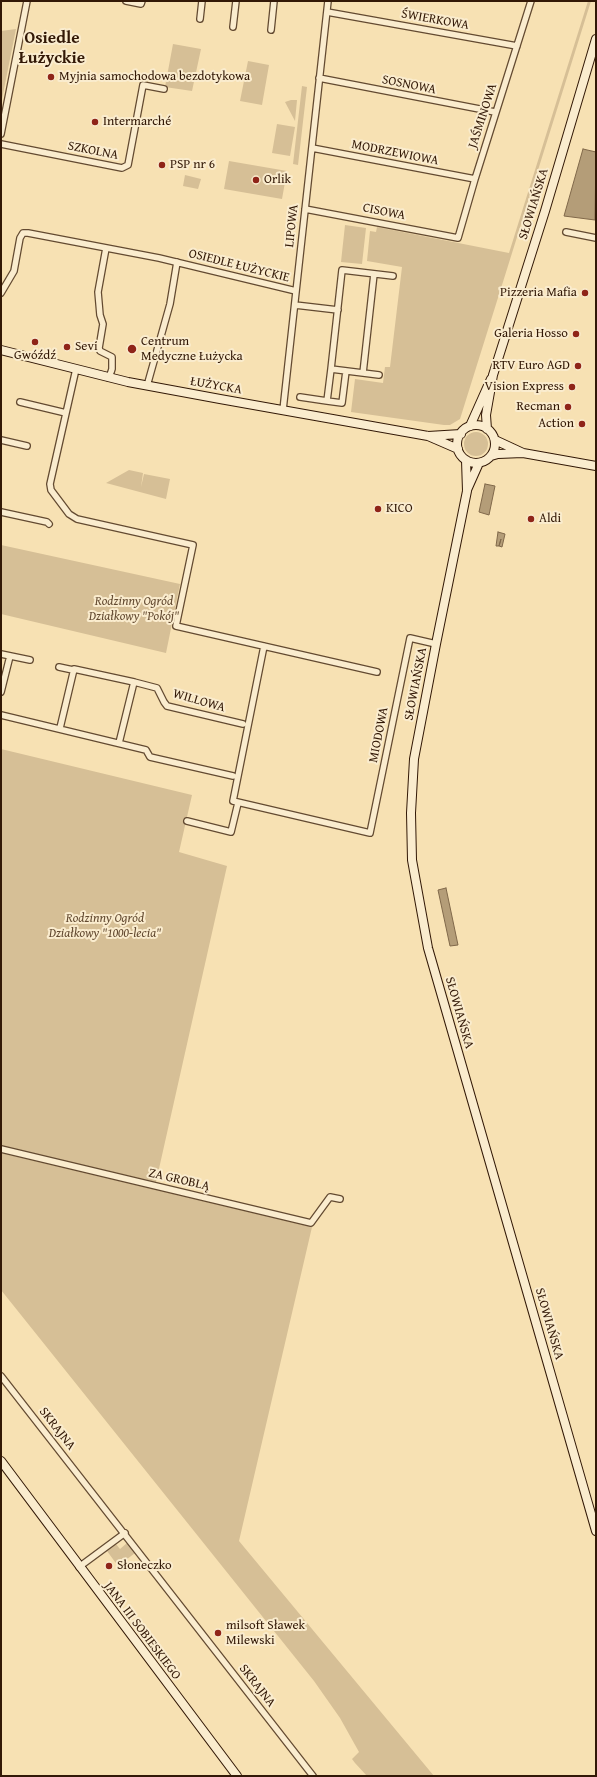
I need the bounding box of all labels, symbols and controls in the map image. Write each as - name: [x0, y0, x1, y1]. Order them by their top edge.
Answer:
- street label: ŚWIERKOWA: [400, 6, 470, 34]
- district label: Osiedle Łużyckie: [19, 29, 85, 69]
- place label: Myjnia samochodowa bezdotykowa: [59, 69, 250, 85]
- marker: Myjnia samochodowa bezdotykowa: [46, 72, 56, 82]
- street label: SOSNOWA: [381, 72, 437, 98]
- street label: JAŚMINOWA: [465, 82, 501, 150]
- place label: Intermarché: [103, 114, 171, 130]
- marker: Intermarché: [90, 117, 100, 127]
- street label: MODRZEWIOWA: [350, 137, 440, 169]
- street label: SZKOLNA: [66, 138, 120, 164]
- place label: PSP nr 6: [170, 157, 215, 173]
- marker: PSP nr 6: [157, 160, 167, 170]
- street label: SŁOWIAŃSKA: [516, 166, 552, 242]
- place label: Orlik: [264, 172, 291, 188]
- marker: Orlik: [251, 175, 261, 185]
- street label: CISOWA: [361, 200, 407, 224]
- street label: LIPOWA: [282, 204, 302, 248]
- street label: OSIEDLE ŁUŻYCKIE: [187, 246, 291, 286]
- place label: Pizzeria Mafia: [500, 285, 577, 301]
- marker: Pizzeria Mafia: [580, 288, 590, 298]
- place label: Galeria Hosso: [494, 326, 568, 342]
- marker: Galeria Hosso: [571, 329, 581, 339]
- place label: Centrum Medyczne Łużycka: [141, 334, 243, 365]
- marker: Gwóźdź: [30, 337, 40, 347]
- place label: Sevi: [75, 339, 98, 355]
- marker: Sevi: [62, 342, 72, 352]
- marker: Centrum Medyczne Łużycka: [126, 343, 138, 355]
- place label: Gwóźdź: [14, 348, 56, 364]
- place label: RTV Euro AGD: [493, 358, 570, 374]
- marker: RTV Euro AGD: [573, 361, 583, 371]
- street label: ŁUŻYCKA: [189, 374, 243, 398]
- place label: Vision Express: [484, 379, 564, 395]
- marker: Vision Express: [567, 382, 577, 392]
- place label: Recman: [517, 399, 560, 415]
- marker: Recman: [563, 402, 573, 412]
- place label: Action: [538, 416, 574, 432]
- marker: Action: [577, 419, 587, 429]
- place label: KICO: [386, 501, 413, 517]
- marker: KICO: [373, 504, 383, 514]
- place label: Aldi: [539, 511, 561, 527]
- marker: Aldi: [526, 514, 536, 524]
- park label: Rodzinny Ogród Działkowy "Pokój": [89, 594, 179, 625]
- street label: SŁOWIAŃSKA: [401, 646, 431, 722]
- street label: WILLOWA: [171, 686, 227, 716]
- street label: MIODOWA: [366, 706, 392, 764]
- park label: Rodzinny Ogród Działkowy "1000-lecia": [49, 911, 161, 942]
- street label: SŁOWIAŃSKA: [441, 975, 477, 1051]
- street label: ZA GROBLĄ: [147, 1165, 211, 1195]
- street label: SŁOWIAŃSKA: [531, 1286, 567, 1362]
- street label: SKRAJNA: [35, 1405, 79, 1453]
- place label: Słoneczko: [117, 1558, 172, 1574]
- marker: Słoneczko: [104, 1561, 114, 1571]
- street label: JANA III SOBIESKIEGO: [100, 1579, 184, 1683]
- place label: milsoft Sławek Milewski: [226, 1618, 305, 1649]
- marker: milsoft Sławek Milewski: [213, 1628, 223, 1638]
- street label: SKRAJNA: [235, 1662, 279, 1710]

